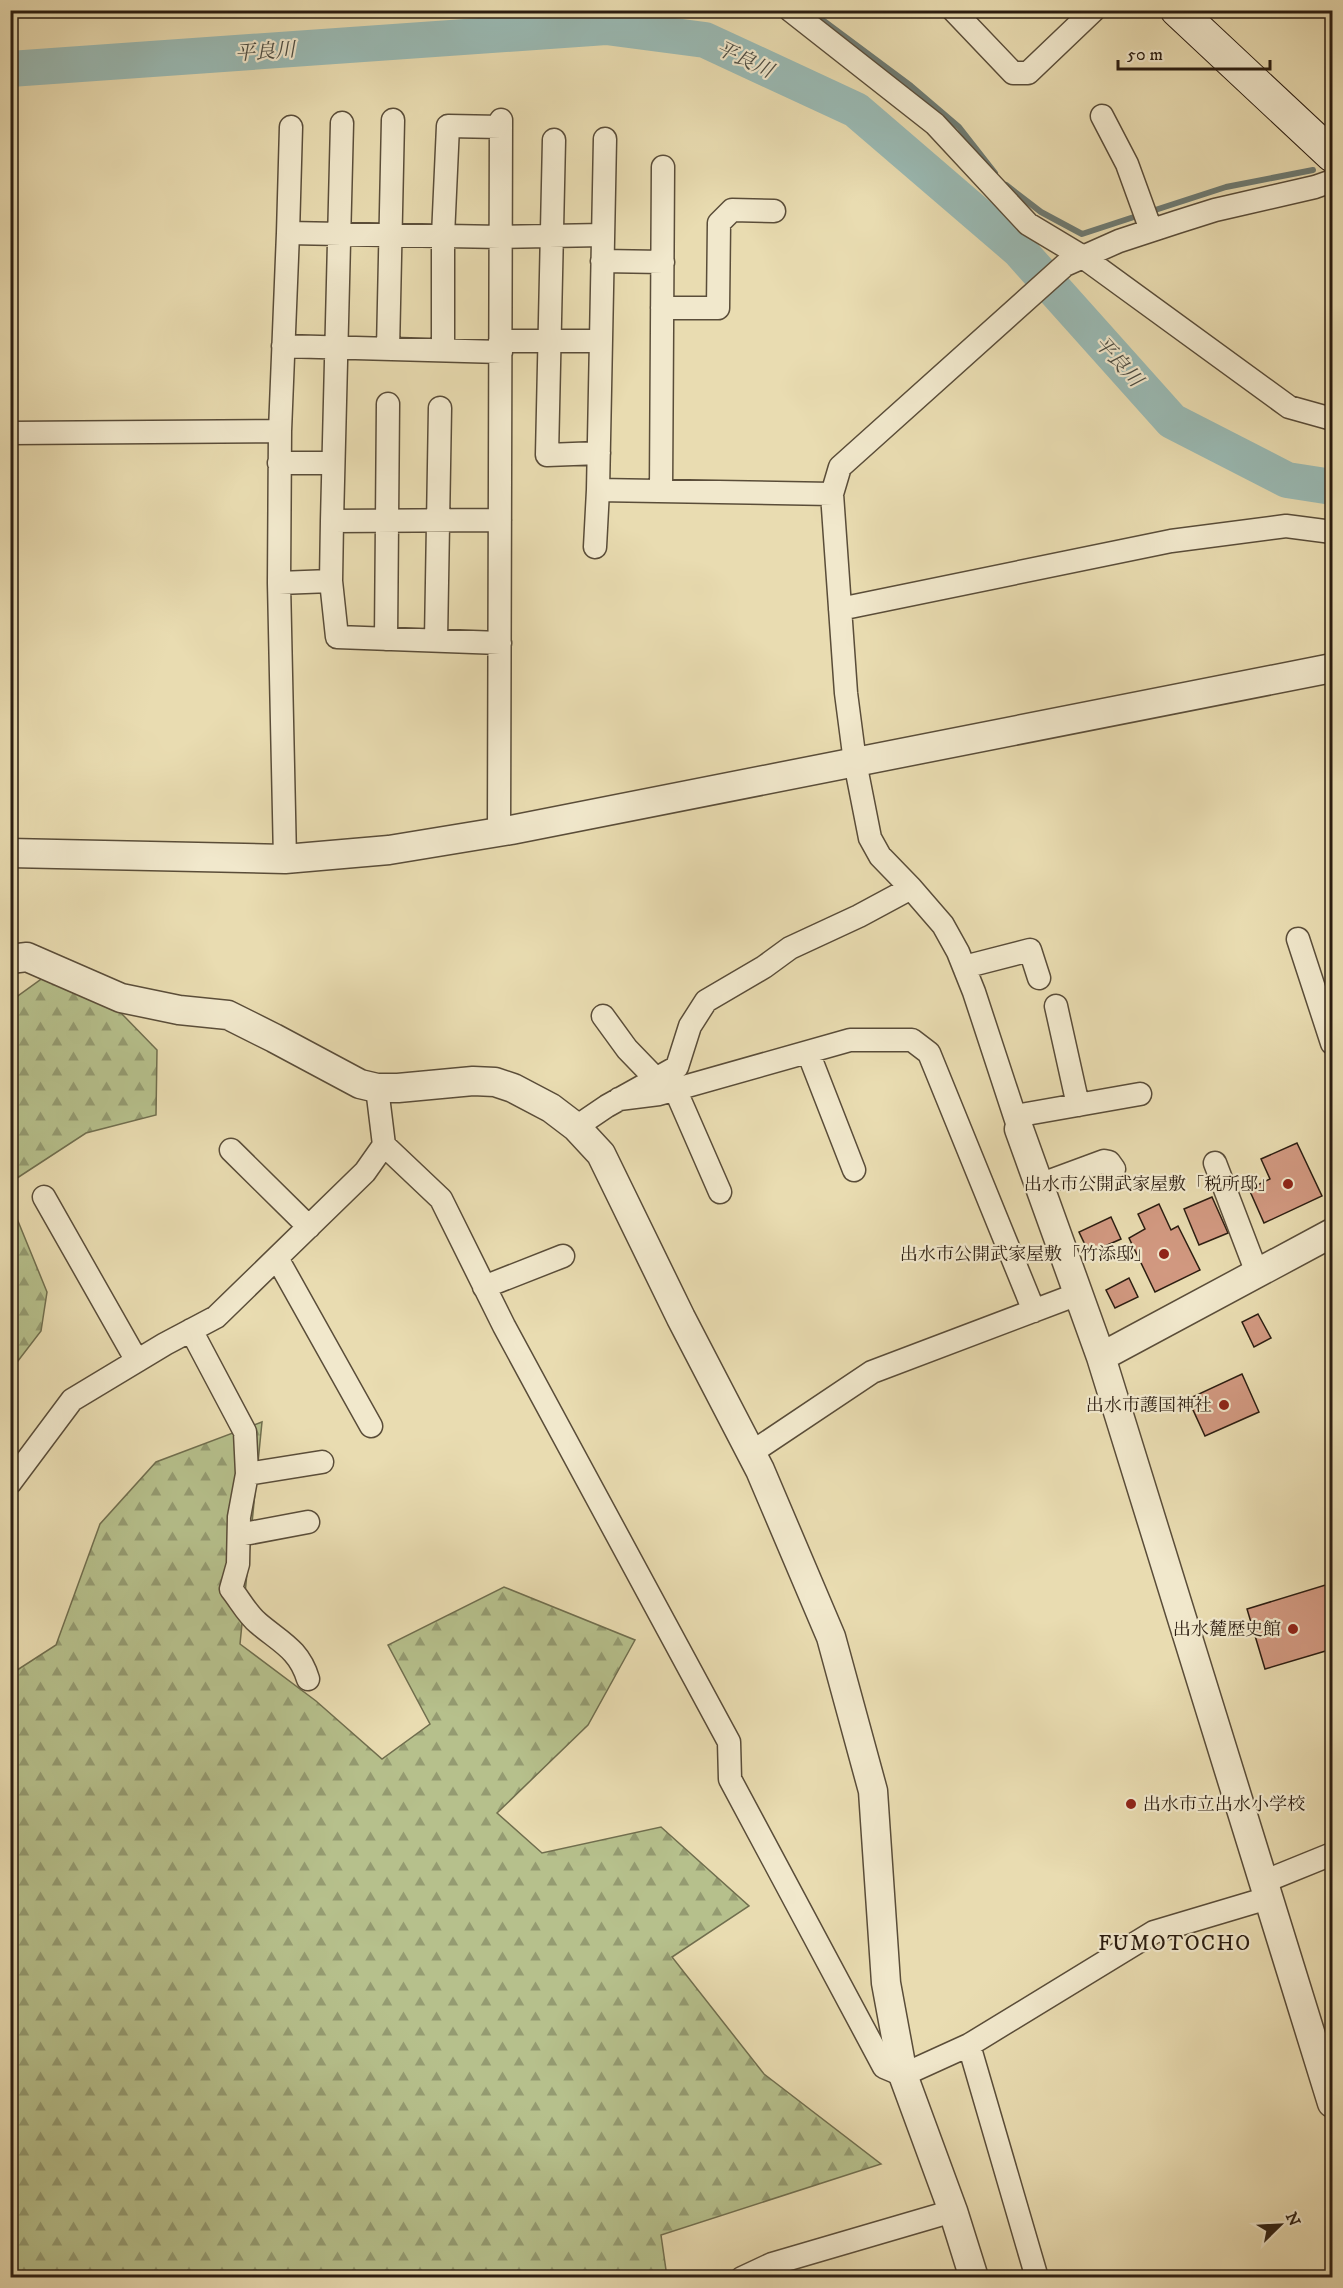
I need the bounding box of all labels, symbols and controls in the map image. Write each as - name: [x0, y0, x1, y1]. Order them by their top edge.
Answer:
- scale bar: [1118, 33, 1270, 71]
- water label: 平良川: [712, 36, 779, 85]
- water label: 平良川: [234, 38, 298, 67]
- text: 50 m: [1127, 44, 1163, 66]
- water label: 平良川: [1089, 331, 1149, 394]
- place label: 出水市公開武家屋敷「税所邸」: [1024, 1174, 1276, 1196]
- marker: 出水市公開武家屋敷「税所邸」: [1281, 1177, 1295, 1191]
- place label: 出水市公開武家屋敷「竹添邸」: [900, 1244, 1152, 1266]
- marker: 出水市公開武家屋敷「竹添邸」: [1157, 1247, 1171, 1261]
- place label: 出水市護国神社: [1086, 1395, 1212, 1417]
- marker: 出水市護国神社: [1217, 1398, 1231, 1412]
- place label: 出水麓歴史館: [1173, 1619, 1281, 1641]
- marker: 出水麓歴史館: [1286, 1622, 1300, 1636]
- place label: 出水市立出水小学校: [1143, 1794, 1305, 1816]
- marker: 出水市立出水小学校: [1124, 1797, 1138, 1811]
- district label: FUMOTOCHO: [1098, 1931, 1252, 1957]
- north arrow: [1250, 2195, 1310, 2255]
- text: N: [1281, 2209, 1305, 2229]

